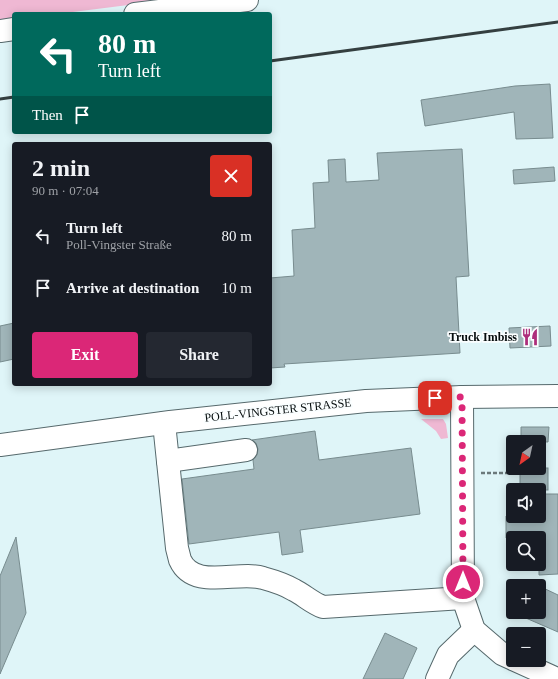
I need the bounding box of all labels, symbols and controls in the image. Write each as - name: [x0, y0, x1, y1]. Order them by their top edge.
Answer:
- icon: left: [32, 28, 84, 80]
- text: 80 m: [98, 28, 156, 59]
- text: Turn left: [98, 61, 161, 81]
- icon: arrive: [71, 104, 93, 126]
- text: Then: [32, 107, 63, 123]
- text: 2 min: [32, 155, 90, 181]
- button: close: [210, 155, 252, 197]
- text: 90 m · 07:04: [32, 183, 99, 198]
- text: Turn left: [66, 220, 123, 236]
- icon: left: [32, 225, 54, 247]
- text: 80 m: [222, 228, 252, 244]
- text: Poll-Vingster Straße: [66, 237, 172, 252]
- icon: arrive: [32, 277, 54, 299]
- text: Arrive at destination: [66, 280, 199, 296]
- text: 10 m: [222, 280, 252, 296]
- restaurant icon: Truck Imbiss: [520, 327, 540, 347]
- place label: Truck Imbiss: [449, 330, 517, 344]
- button: Exit: [32, 332, 138, 378]
- button: Share: [146, 332, 252, 378]
- pin: [418, 381, 452, 415]
- icon: arrive: [424, 387, 446, 409]
- street label: POLL-VINGSTER STRASSE: [204, 395, 352, 425]
- north arrow: [506, 435, 546, 475]
- map controls: [506, 435, 546, 667]
- button: sound: [506, 483, 546, 523]
- button: search: [506, 531, 546, 571]
- position arrow: [442, 561, 484, 603]
- button: +: [506, 579, 546, 619]
- button: −: [506, 627, 546, 667]

